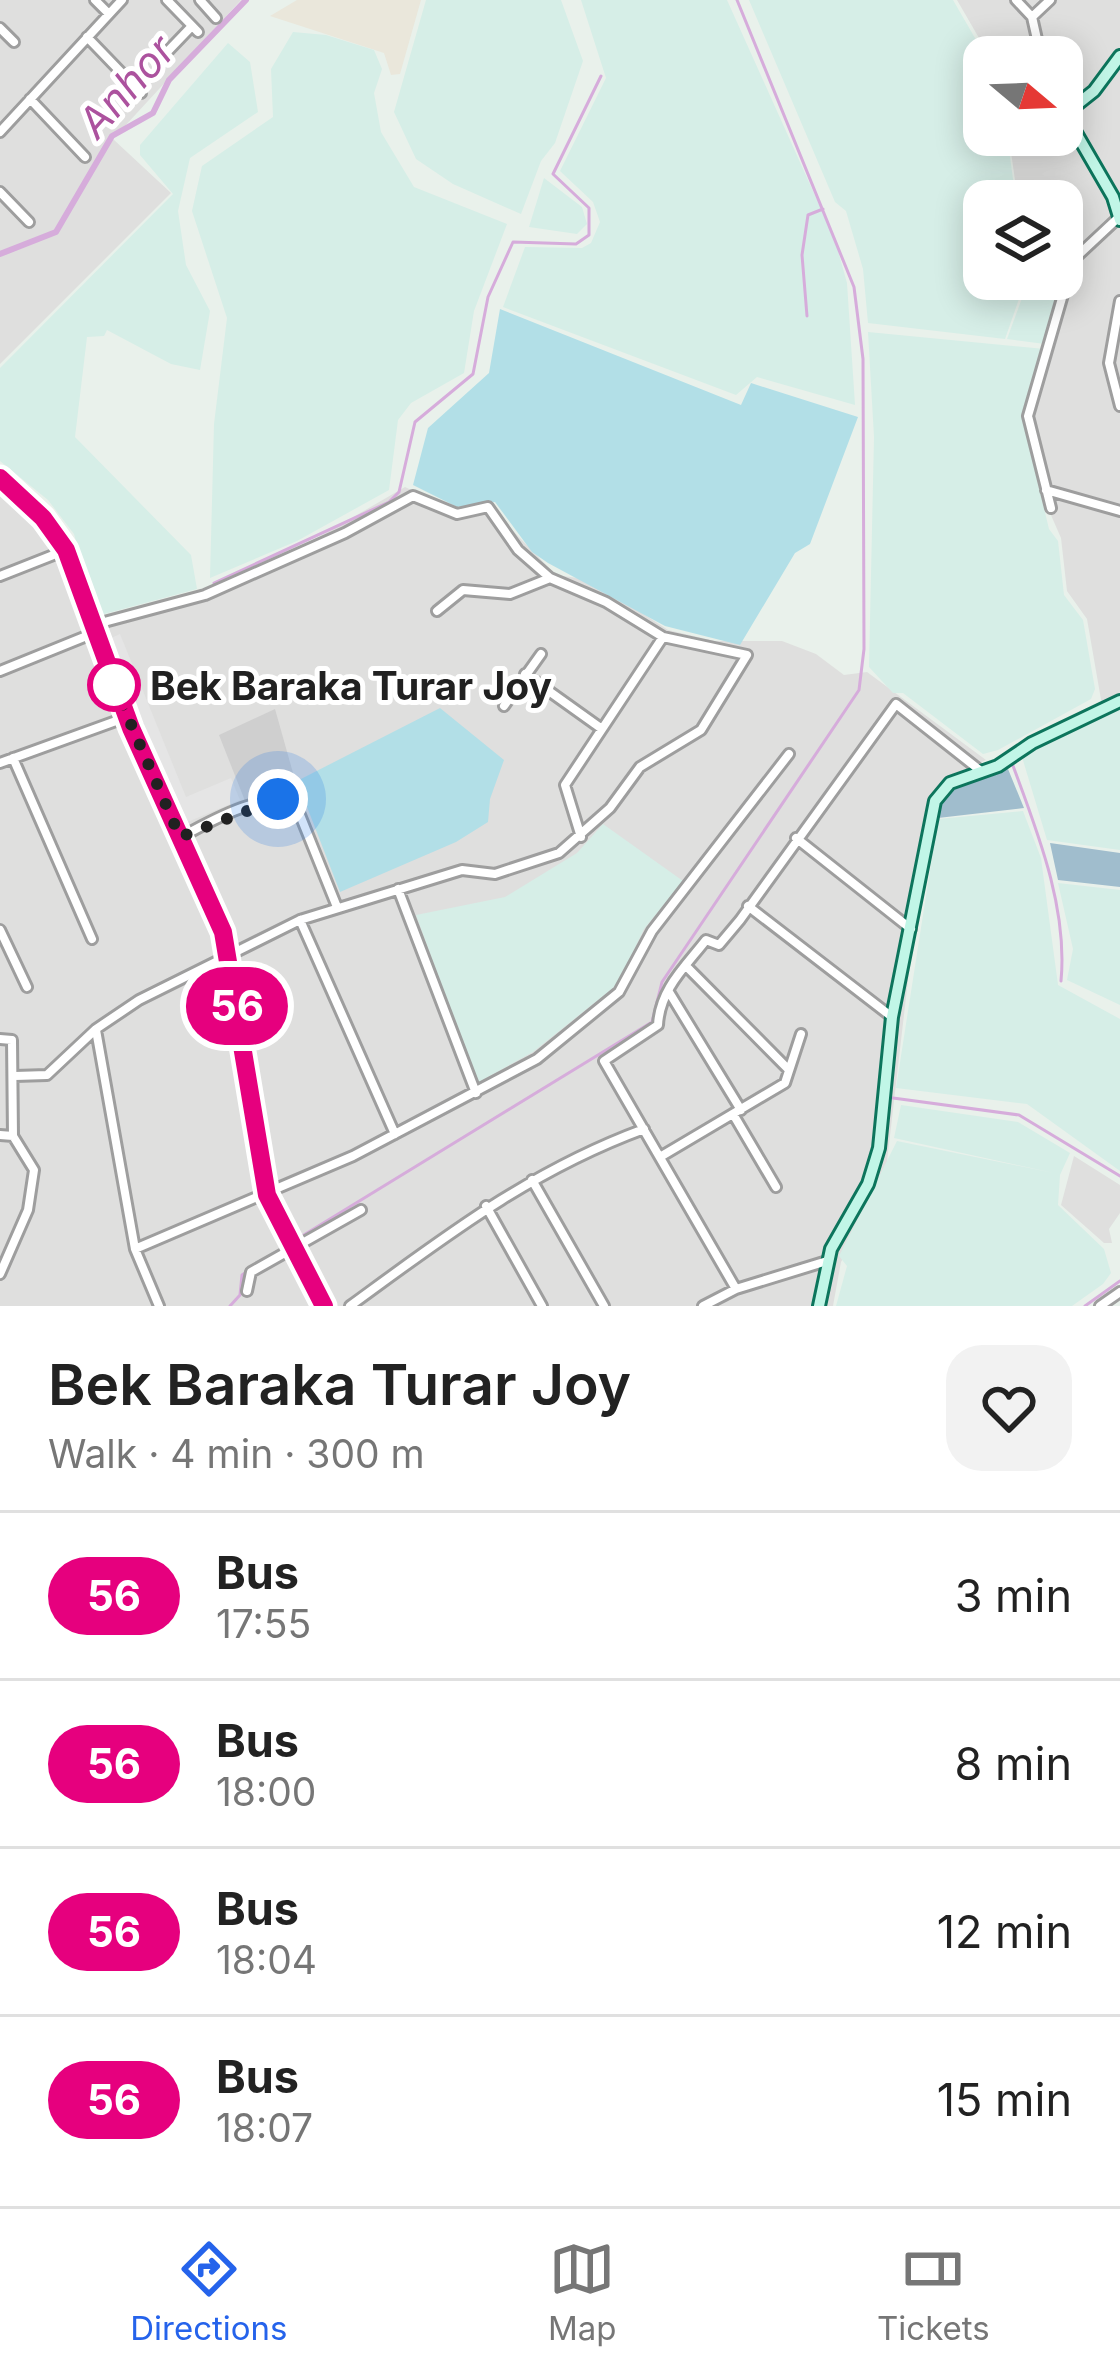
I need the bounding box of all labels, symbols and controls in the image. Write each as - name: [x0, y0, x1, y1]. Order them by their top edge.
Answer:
- water label: Anhor: [66, 24, 186, 148]
- north arrow: [963, 36, 1083, 156]
- map controls: [963, 36, 1083, 300]
- button: layers: [963, 180, 1083, 300]
- marker: Bek Baraka Turar Joy: [89, 660, 139, 710]
- place label: Bek Baraka Turar Joy: [150, 662, 552, 709]
- your location: [248, 769, 308, 829]
- line badge: 56: [183, 967, 291, 1045]
- text: 56: [210, 980, 264, 1031]
- button: heart: [946, 1345, 1072, 1471]
- text: Bek Baraka Turar Joy: [48, 1350, 631, 1419]
- text: Walk · 4 min · 300 m: [48, 1430, 425, 1477]
- text: Bus: [216, 1545, 299, 1600]
- text: 3 min: [955, 1568, 1072, 1623]
- text: 56: [87, 1570, 141, 1621]
- text: 17:55: [216, 1600, 311, 1647]
- text: Bus: [216, 1713, 299, 1768]
- text: 8 min: [955, 1736, 1072, 1791]
- text: 56: [87, 1738, 141, 1789]
- text: 18:00: [216, 1768, 316, 1815]
- text: Bus: [216, 1881, 299, 1936]
- text: 12 min: [937, 1904, 1072, 1959]
- text: 56: [87, 1906, 141, 1957]
- text: 18:04: [216, 1936, 317, 1983]
- text: Bus: [216, 2049, 299, 2104]
- text: 15 min: [937, 2072, 1072, 2127]
- text: 56: [87, 2074, 141, 2125]
- text: 18:07: [216, 2104, 313, 2151]
- tab: Directions: [130, 2236, 288, 2348]
- tab: Map: [548, 2236, 617, 2348]
- tab: Tickets: [877, 2236, 990, 2348]

